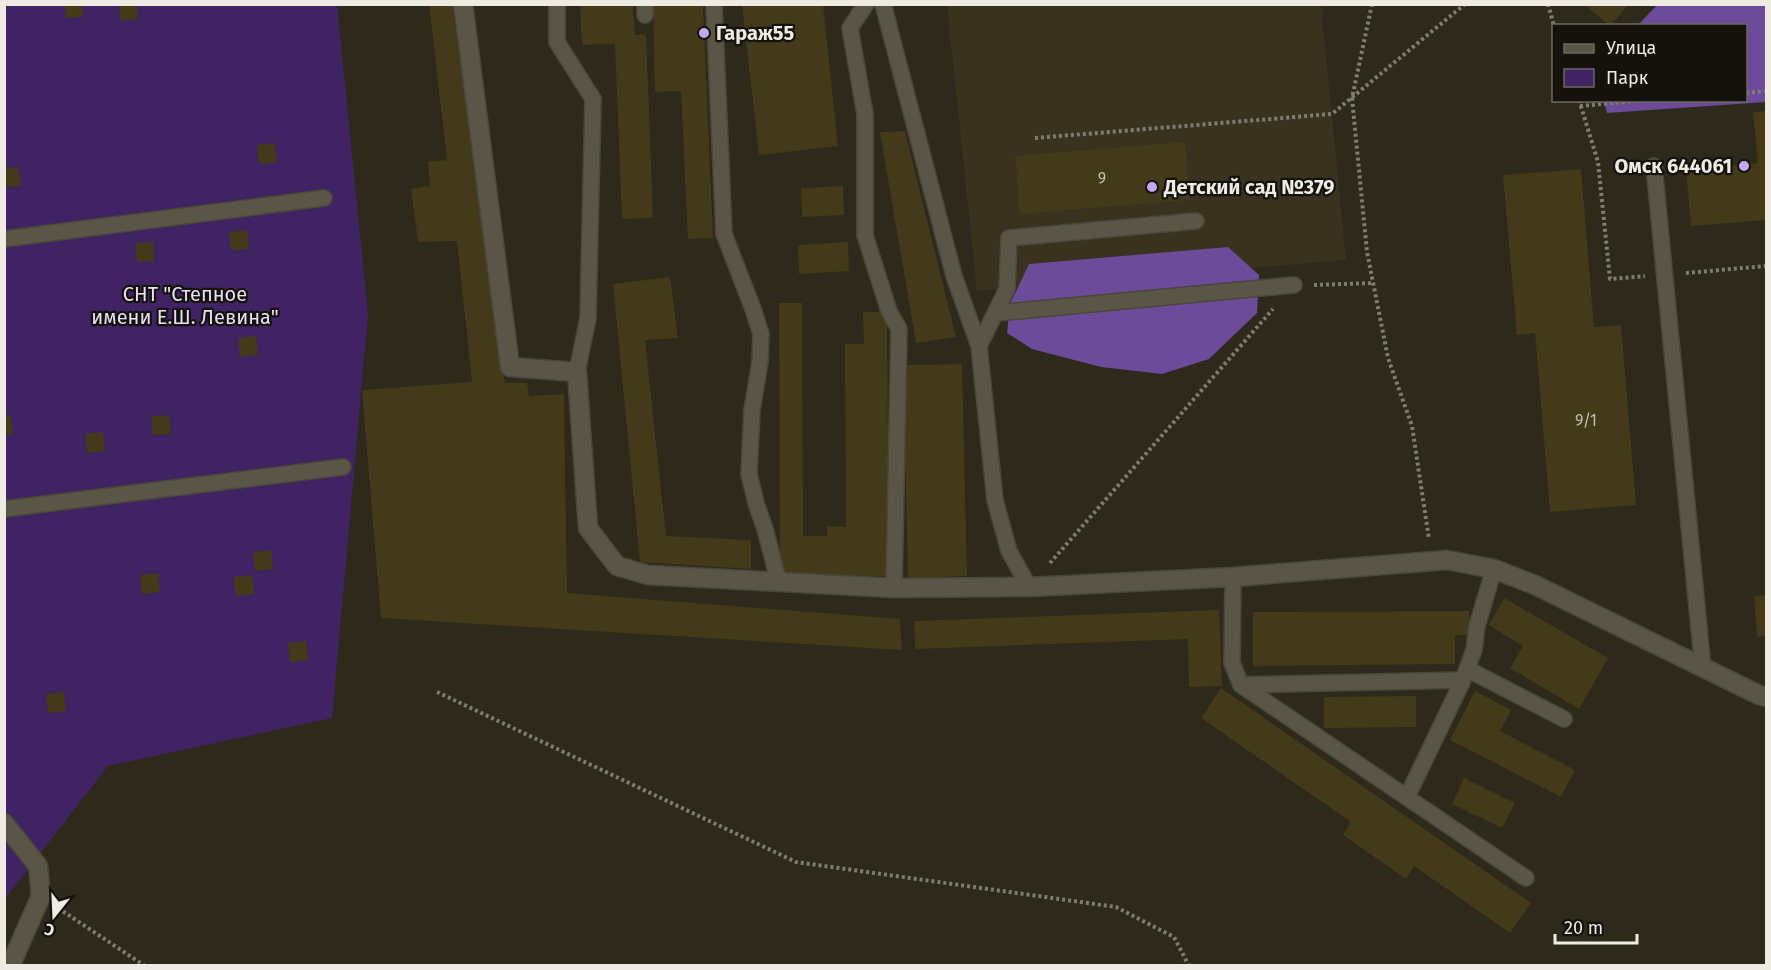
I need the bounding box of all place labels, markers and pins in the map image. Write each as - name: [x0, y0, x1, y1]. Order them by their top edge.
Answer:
- place label: Гараж55: [716, 21, 794, 45]
- marker: Гараж55: [697, 26, 711, 40]
- place label: Омск 644061: [1614, 154, 1732, 178]
- marker: Омск 644061: [1737, 159, 1751, 173]
- place label: Детский сад №379: [1163, 175, 1334, 199]
- marker: Детский сад №379: [1145, 180, 1159, 194]

